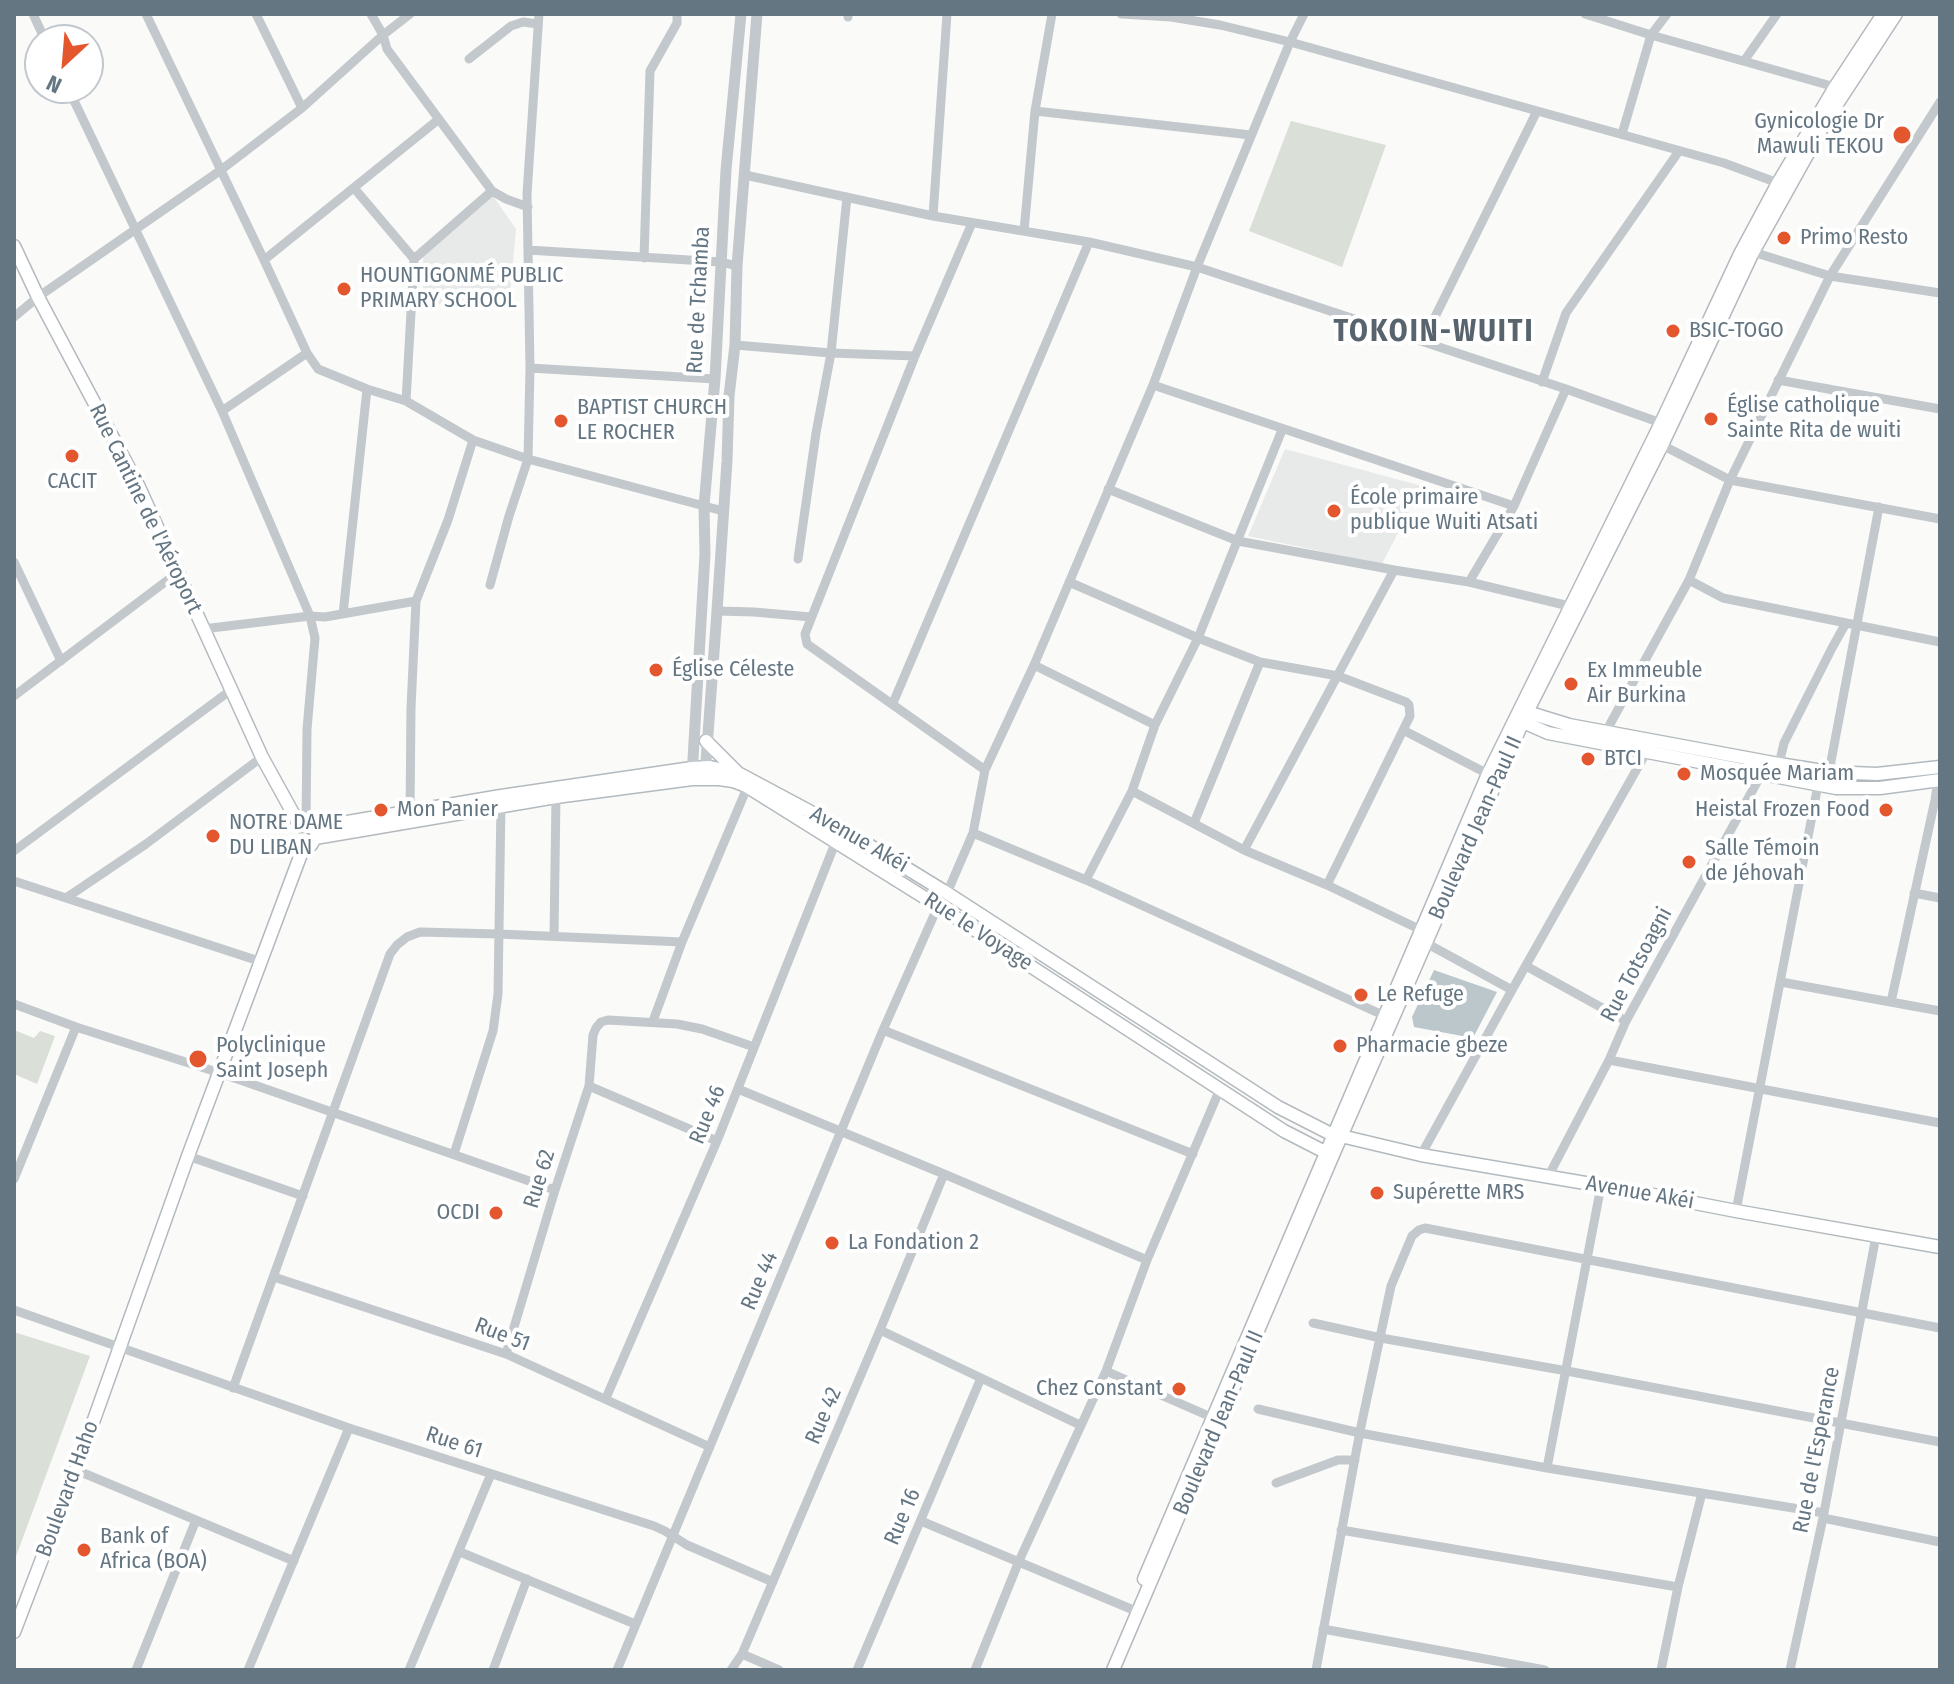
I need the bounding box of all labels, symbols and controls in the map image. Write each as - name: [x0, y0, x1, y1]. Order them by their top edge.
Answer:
- north arrow: [24, 24, 104, 104]
- text: N: [42, 69, 66, 99]
- place label: Gynicologie Dr Mawuli TEKOU: [1754, 109, 1884, 160]
- marker: Gynicologie Dr Mawuli TEKOU: [1891, 124, 1913, 146]
- place label: Primo Resto: [1800, 225, 1908, 251]
- street label: Rue de Tchamba: [682, 226, 716, 374]
- marker: Primo Resto: [1775, 229, 1793, 247]
- place label: HOUNTIGONMÉ PUBLIC PRIMARY SCHOOL: [360, 263, 563, 314]
- marker: HOUNTIGONMÉ PUBLIC PRIMARY SCHOOL: [335, 280, 353, 298]
- district label: TOKOIN-WUITI: [1333, 315, 1535, 351]
- place label: BSIC-TOGO: [1689, 318, 1784, 344]
- marker: BSIC-TOGO: [1664, 322, 1682, 340]
- place label: Église catholique Sainte Rita de wuiti: [1727, 393, 1901, 444]
- place label: BAPTIST CHURCH LE ROCHER: [577, 395, 727, 446]
- street label: Rue Cantine de l'Aéroport: [83, 400, 207, 618]
- marker: Église catholique Sainte Rita de wuiti: [1702, 410, 1720, 428]
- marker: BAPTIST CHURCH LE ROCHER: [552, 412, 570, 430]
- marker: CACIT: [63, 447, 81, 465]
- place label: CACIT: [47, 469, 97, 495]
- place label: École primaire publique Wuiti Atsati: [1350, 485, 1538, 536]
- marker: École primaire publique Wuiti Atsati: [1325, 502, 1343, 520]
- place label: Église Céleste: [672, 657, 794, 683]
- place label: Ex Immeuble Air Burkina: [1587, 658, 1702, 710]
- marker: Église Céleste: [647, 661, 665, 679]
- marker: Ex Immeuble Air Burkina: [1562, 675, 1580, 693]
- street label: Boulevard Jean-Paul II: [1424, 732, 1528, 924]
- place label: BTCI: [1604, 746, 1642, 772]
- marker: BTCI: [1579, 750, 1597, 768]
- place label: Mosquée Mariam: [1700, 761, 1854, 787]
- marker: Mosquée Mariam: [1675, 765, 1693, 783]
- place label: Mon Panier: [397, 797, 498, 823]
- place label: Heistal Frozen Food: [1695, 797, 1870, 823]
- marker: Mon Panier: [372, 801, 390, 819]
- street label: Avenue Akéi: [805, 801, 913, 879]
- marker: Heistal Frozen Food: [1877, 801, 1895, 819]
- place label: NOTRE DAME DU LIBAN: [229, 810, 343, 862]
- marker: NOTRE DAME DU LIBAN: [204, 827, 222, 845]
- place label: Salle Témoin de Jéhovah: [1705, 836, 1819, 888]
- marker: Salle Témoin de Jéhovah: [1680, 853, 1698, 871]
- street label: Rue le Voyage: [919, 887, 1037, 977]
- street label: Rue Totsoagni: [1596, 903, 1678, 1027]
- place label: Le Refuge: [1377, 982, 1464, 1008]
- marker: Le Refuge: [1352, 986, 1370, 1004]
- place label: Polyclinique Saint Joseph: [216, 1033, 328, 1084]
- place label: Pharmacie gbeze: [1356, 1033, 1508, 1059]
- marker: Pharmacie gbeze: [1331, 1037, 1349, 1055]
- marker: Polyclinique Saint Joseph: [187, 1048, 209, 1070]
- street label: Rue 46: [684, 1082, 732, 1148]
- street label: Rue 62: [519, 1146, 561, 1212]
- street label: Avenue Akéi: [1584, 1171, 1696, 1215]
- place label: Supérette MRS: [1393, 1180, 1524, 1206]
- marker: Supérette MRS: [1368, 1184, 1386, 1202]
- place label: OCDI: [436, 1200, 480, 1226]
- marker: OCDI: [487, 1204, 505, 1222]
- place label: La Fondation 2: [848, 1230, 979, 1256]
- marker: La Fondation 2: [823, 1234, 841, 1252]
- street label: Rue 44: [736, 1248, 784, 1314]
- street label: Rue 51: [471, 1312, 533, 1358]
- street label: Boulevard Jean-Paul II: [1168, 1327, 1270, 1519]
- street label: Rue de l'Esperance: [1788, 1365, 1846, 1535]
- place label: Chez Constant: [1036, 1376, 1163, 1402]
- marker: Chez Constant: [1170, 1380, 1188, 1398]
- street label: Rue 42: [800, 1383, 848, 1449]
- street label: Boulevard Haho: [31, 1417, 105, 1561]
- street label: Rue 61: [422, 1421, 486, 1465]
- street label: Rue 16: [879, 1485, 927, 1549]
- place label: Bank of Africa (BOA): [100, 1524, 207, 1576]
- marker: Bank of Africa (BOA): [75, 1541, 93, 1559]

